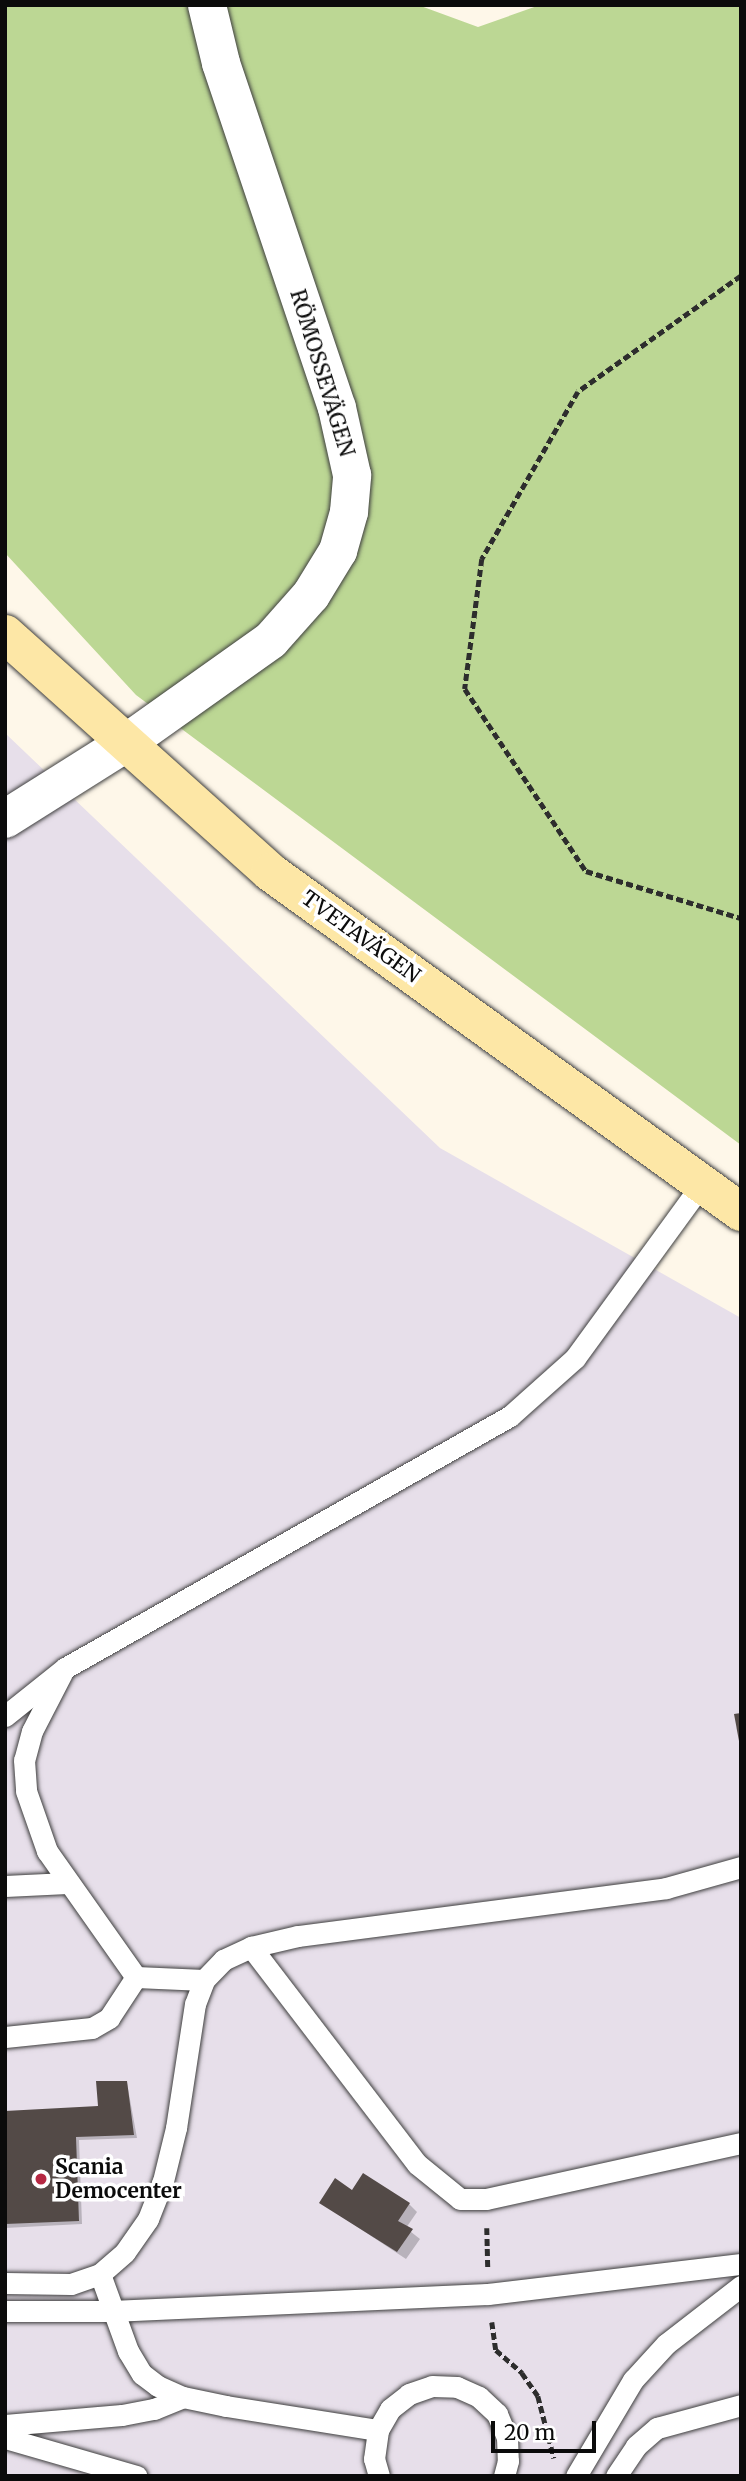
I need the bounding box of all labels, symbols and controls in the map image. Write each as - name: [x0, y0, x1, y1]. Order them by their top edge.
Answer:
- street label: RÖMOSSEVÄGEN: [285, 286, 359, 460]
- street label: TVETAVÄGEN: [297, 886, 425, 988]
- place label: Scania Democenter: [55, 2154, 182, 2204]
- marker: Scania Democenter: [33, 2171, 49, 2187]
- scale bar: [494, 2408, 599, 2452]
- text: 20 m: [504, 2419, 555, 2446]

